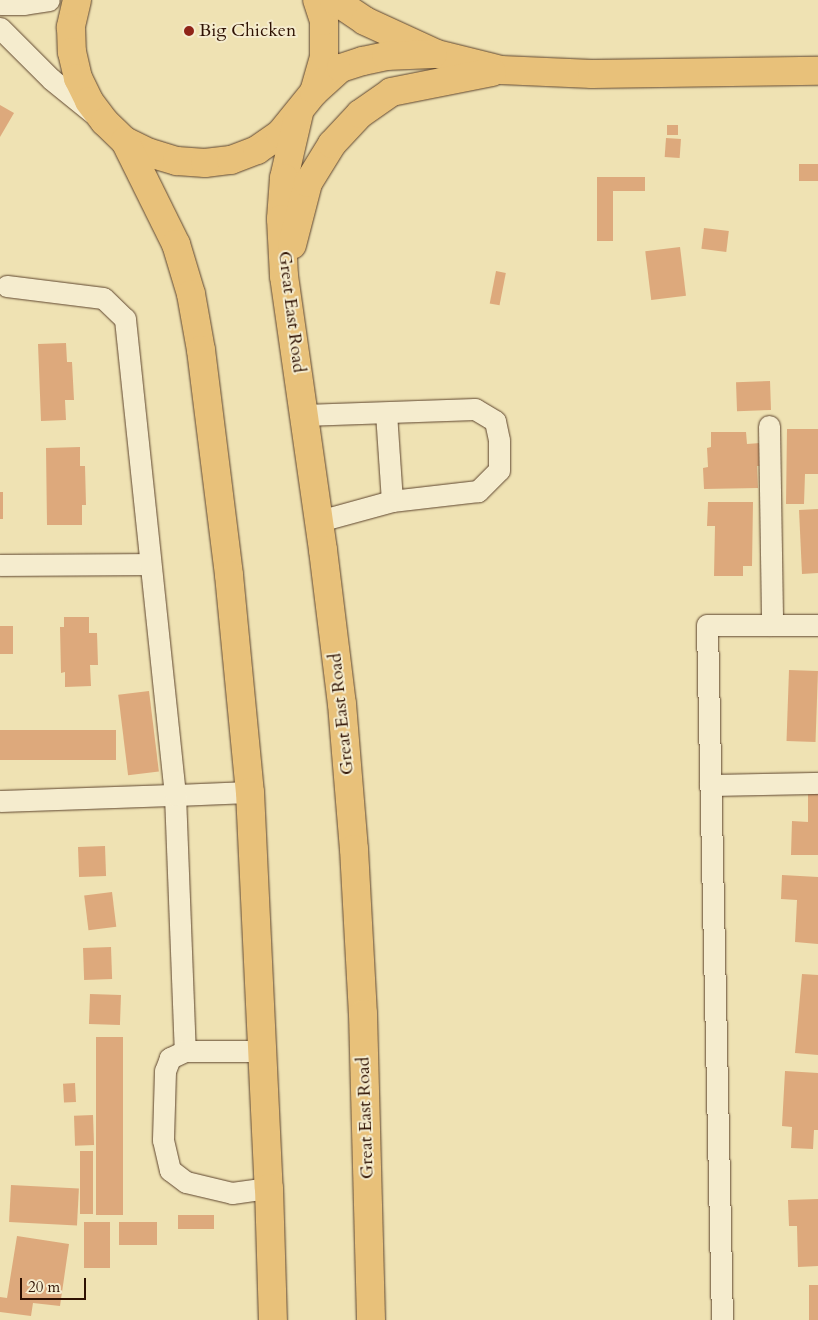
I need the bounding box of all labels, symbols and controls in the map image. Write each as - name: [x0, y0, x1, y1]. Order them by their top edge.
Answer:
- place label: Big Chicken: [199, 20, 296, 42]
- marker: Big Chicken: [183, 25, 195, 37]
- street label: Great East Road: [273, 250, 309, 374]
- street label: Great East Road: [325, 652, 359, 776]
- street label: Great East Road: [353, 1057, 379, 1179]
- scale bar: [22, 1268, 89, 1300]
- text: 20 m: [28, 1277, 60, 1297]

